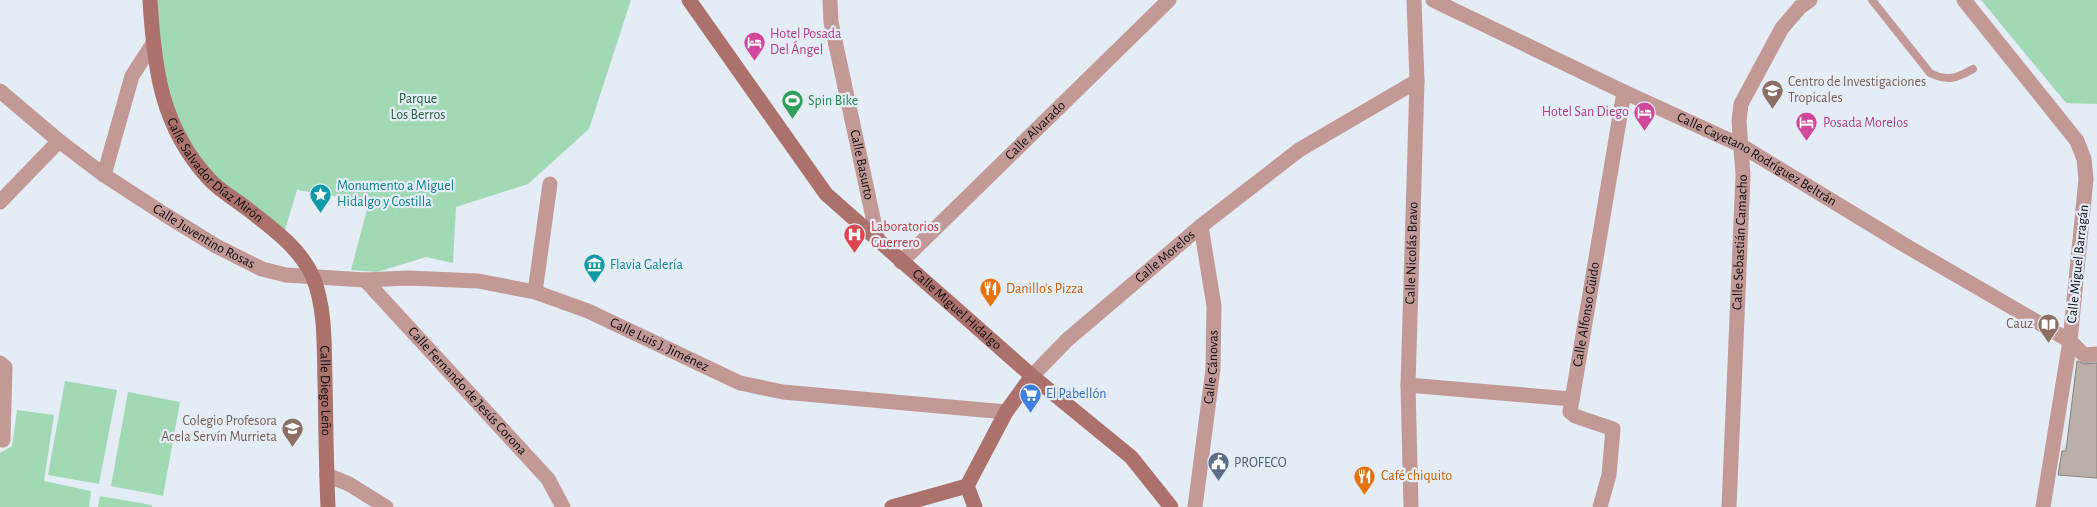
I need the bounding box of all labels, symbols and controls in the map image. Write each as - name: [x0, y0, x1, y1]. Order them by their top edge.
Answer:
- place label: Hotel Posada Del Ángel: [770, 27, 842, 57]
- hotel icon: Hotel Posada Del Ángel: [742, 30, 766, 61]
- place label: Centro de Investigaciones Tropicales: [1788, 75, 1926, 105]
- school or university icon: Centro de Investigaciones Tropicales: [1760, 78, 1784, 109]
- sports icon: Spin Bike: [780, 89, 804, 120]
- park label: Parque Los Berros: [391, 92, 445, 122]
- place label: Spin Bike: [808, 94, 858, 108]
- street label: Calle Alvarado: [1003, 98, 1068, 163]
- hotel icon: Hotel San Diego: [1633, 100, 1657, 131]
- place label: Hotel San Diego: [1542, 105, 1629, 119]
- street label: Calle Cayetano Rodríguez Beltrán: [1675, 110, 1839, 209]
- hotel icon: Posada Morelos: [1795, 111, 1819, 142]
- street label: Calle Salvador Díaz Mirón: [164, 116, 266, 225]
- place label: Posada Morelos: [1823, 116, 1908, 130]
- street label: Calle Basurto: [847, 128, 876, 201]
- street label: Calle Sebastián Camacho: [1730, 174, 1750, 310]
- place label: Monumento a Miguel Hidalgo y Costilla: [337, 179, 454, 209]
- place icon: Monumento a Miguel Hidalgo y Costilla: [309, 182, 333, 213]
- street label: Calle Nicolás Bravo: [1403, 201, 1420, 305]
- street label: Calle Juventino Rosas: [150, 202, 257, 271]
- street label: Calle Miguel Barragán: [2065, 204, 2091, 324]
- place label: Laboratorios Guerrero: [871, 220, 939, 250]
- hospital icon: Laboratorios Guerrero: [843, 223, 867, 254]
- street label: Calle Morelos: [1133, 227, 1198, 286]
- museum icon: Flavia Galería: [582, 253, 606, 284]
- place label: Flavia Galería: [610, 258, 683, 272]
- street label: Calle Alfonso Güido: [1571, 261, 1602, 368]
- street label: Calle Miguel Hidalgo: [909, 267, 1004, 353]
- restaurant icon: Danillo's Pizza: [978, 277, 1002, 308]
- place label: Danillo's Pizza: [1006, 282, 1084, 296]
- library icon: Cauz: [2037, 312, 2061, 343]
- street label: Calle Luis J. Jiménez: [608, 315, 711, 374]
- place label: Cauz: [2006, 317, 2033, 331]
- street label: Calle Fernando de Jesús Corona: [405, 324, 530, 458]
- street label: Calle Cánovas: [1201, 330, 1221, 405]
- street label: Calle Diego Leño: [317, 345, 333, 436]
- supermarket icon: El Pabellón: [1018, 382, 1042, 413]
- place label: El Pabellón: [1046, 387, 1106, 401]
- place label: Colegio Profesora Acela Servín Murrieta: [161, 414, 278, 444]
- school or university icon: Colegio Profesora Acela Servín Murrieta: [281, 417, 305, 448]
- public building icon: PROFECO: [1206, 451, 1230, 482]
- place label: PROFECO: [1234, 456, 1287, 470]
- restaurant icon: Café chiquito: [1353, 464, 1377, 495]
- place label: Café chiquito: [1381, 469, 1452, 483]

